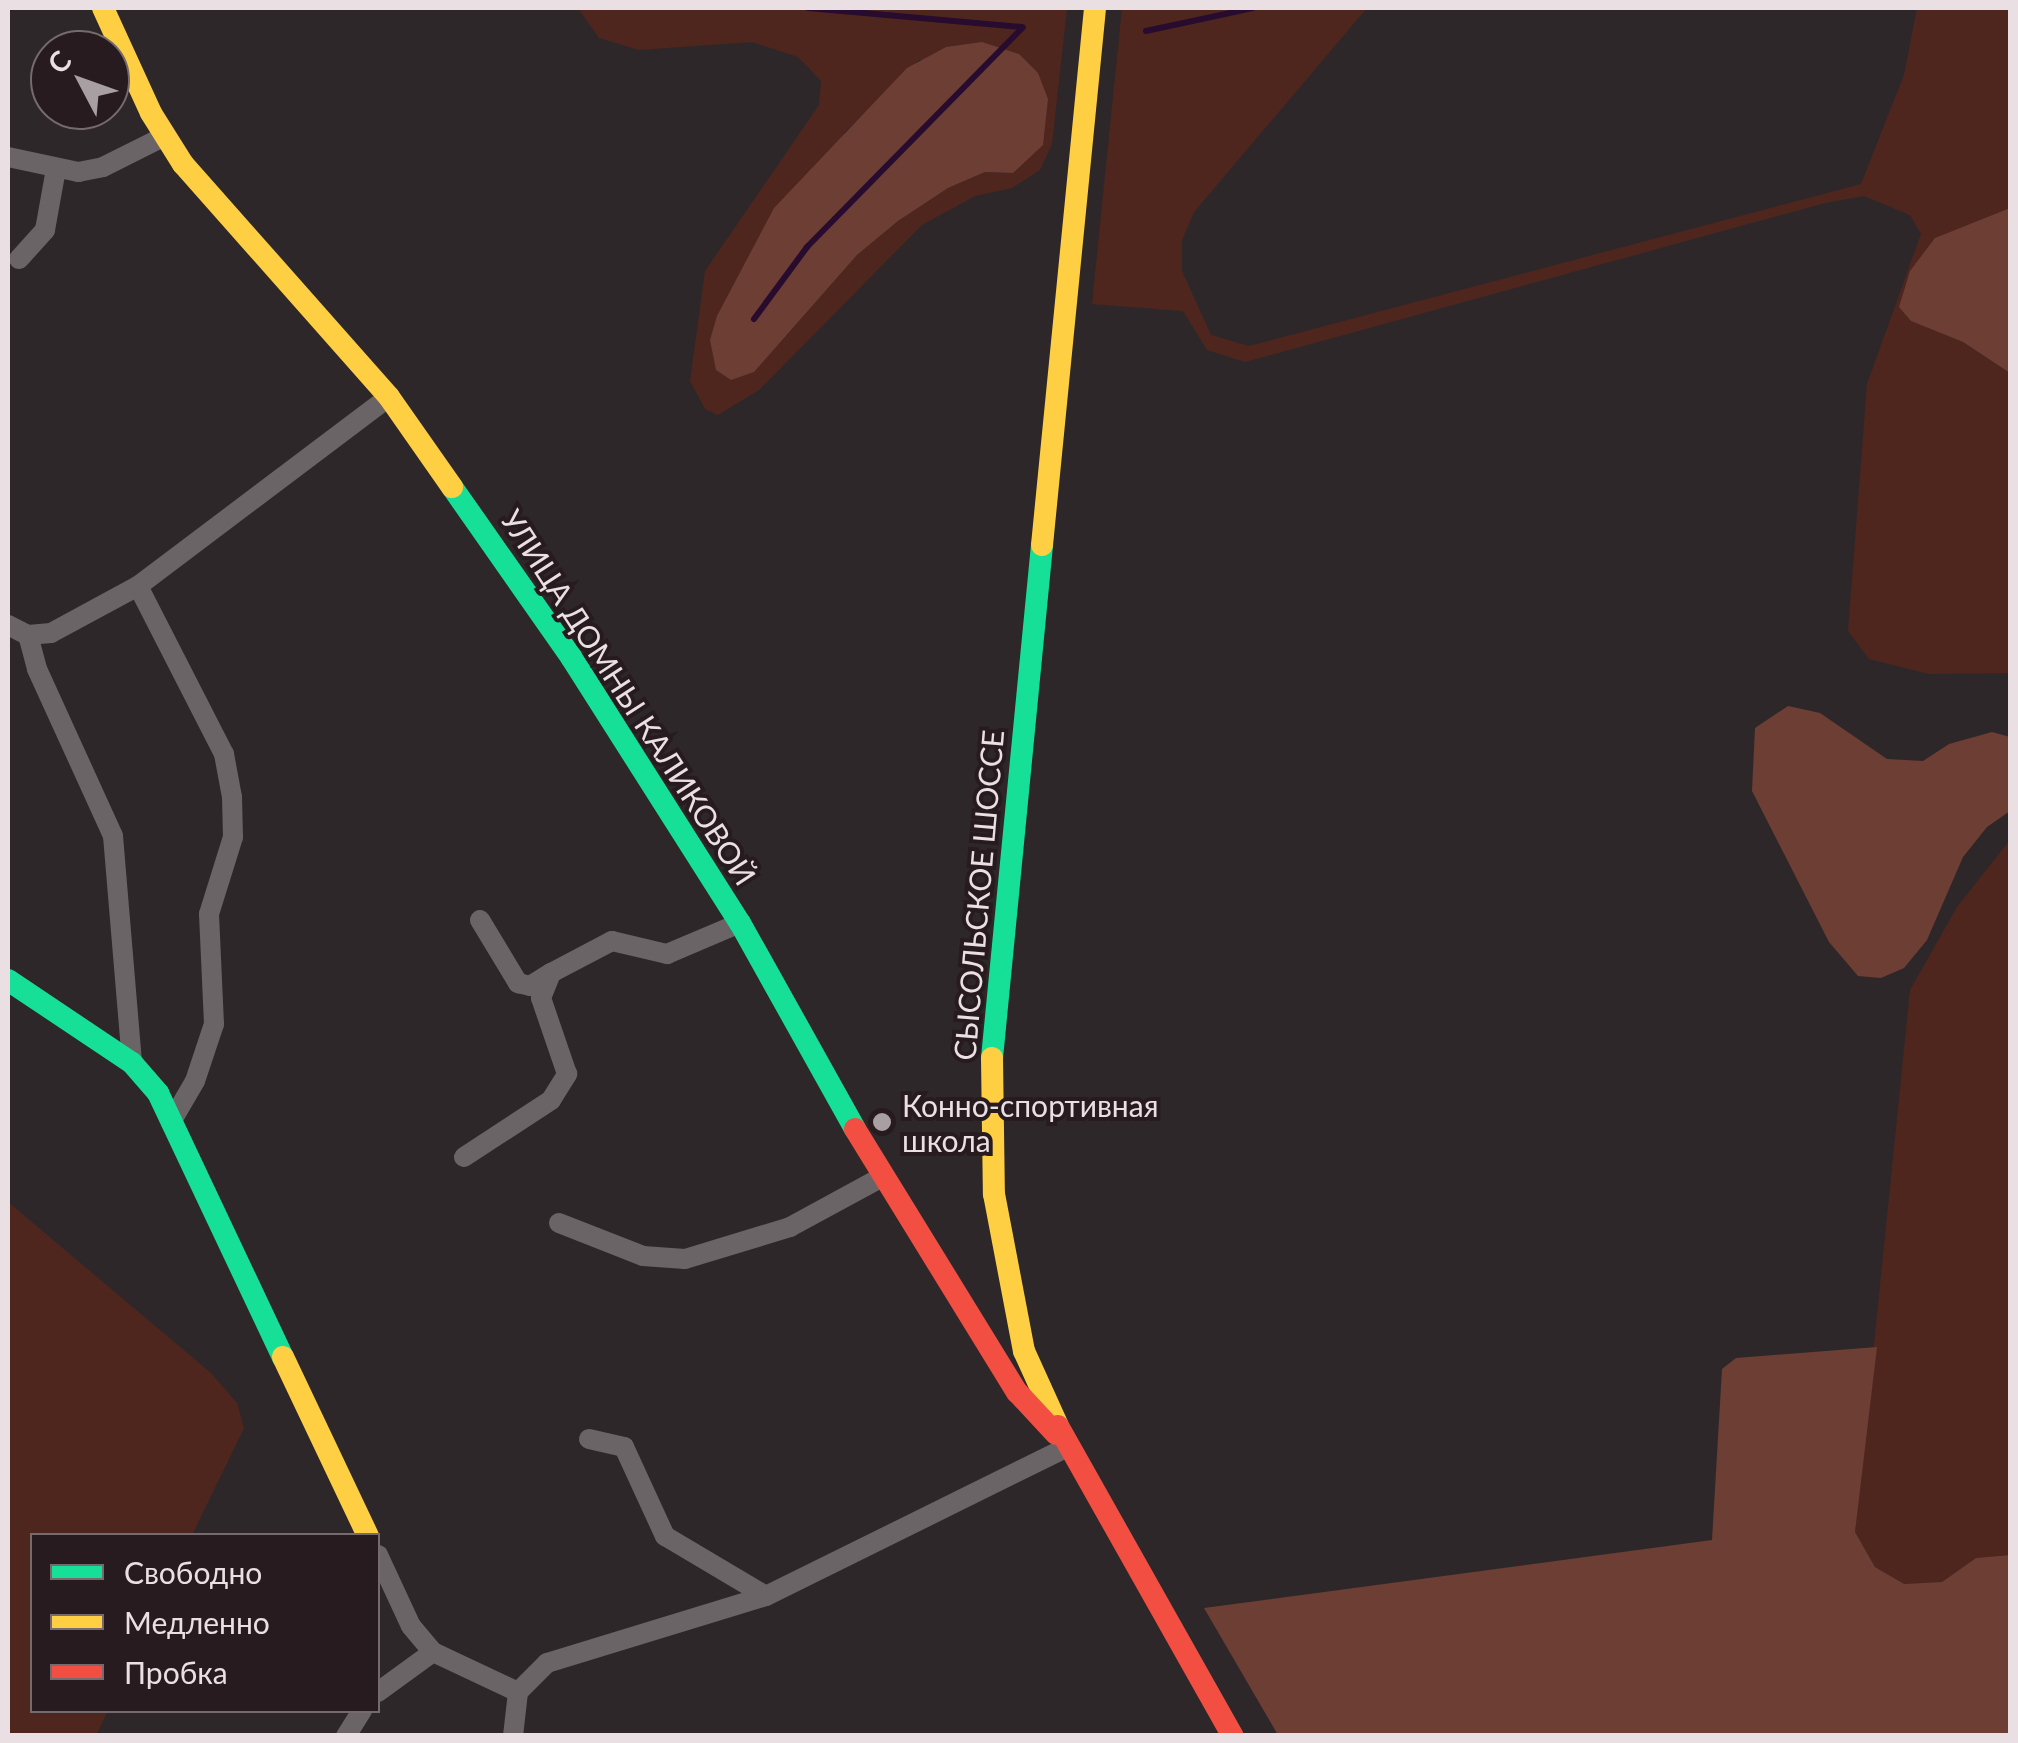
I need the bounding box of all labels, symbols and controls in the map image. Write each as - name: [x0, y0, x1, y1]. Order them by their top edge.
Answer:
- north arrow: [30, 30, 130, 130]
- text: С: [40, 43, 78, 80]
- street label: УЛИЦА ДОМНЫ КАЛИКОВОЙ: [494, 503, 764, 891]
- street label: СЫСОЛЬСКОЕ ШОССЕ: [946, 728, 1010, 1062]
- place label: Конно-спортивная школа: [902, 1087, 1158, 1158]
- marker: Конно-спортивная школа: [871, 1111, 893, 1133]
- legend: [30, 1533, 380, 1713]
- text: Свободно: [124, 1554, 262, 1590]
- text: Медленно: [124, 1604, 270, 1640]
- text: Пробка: [124, 1654, 228, 1690]

